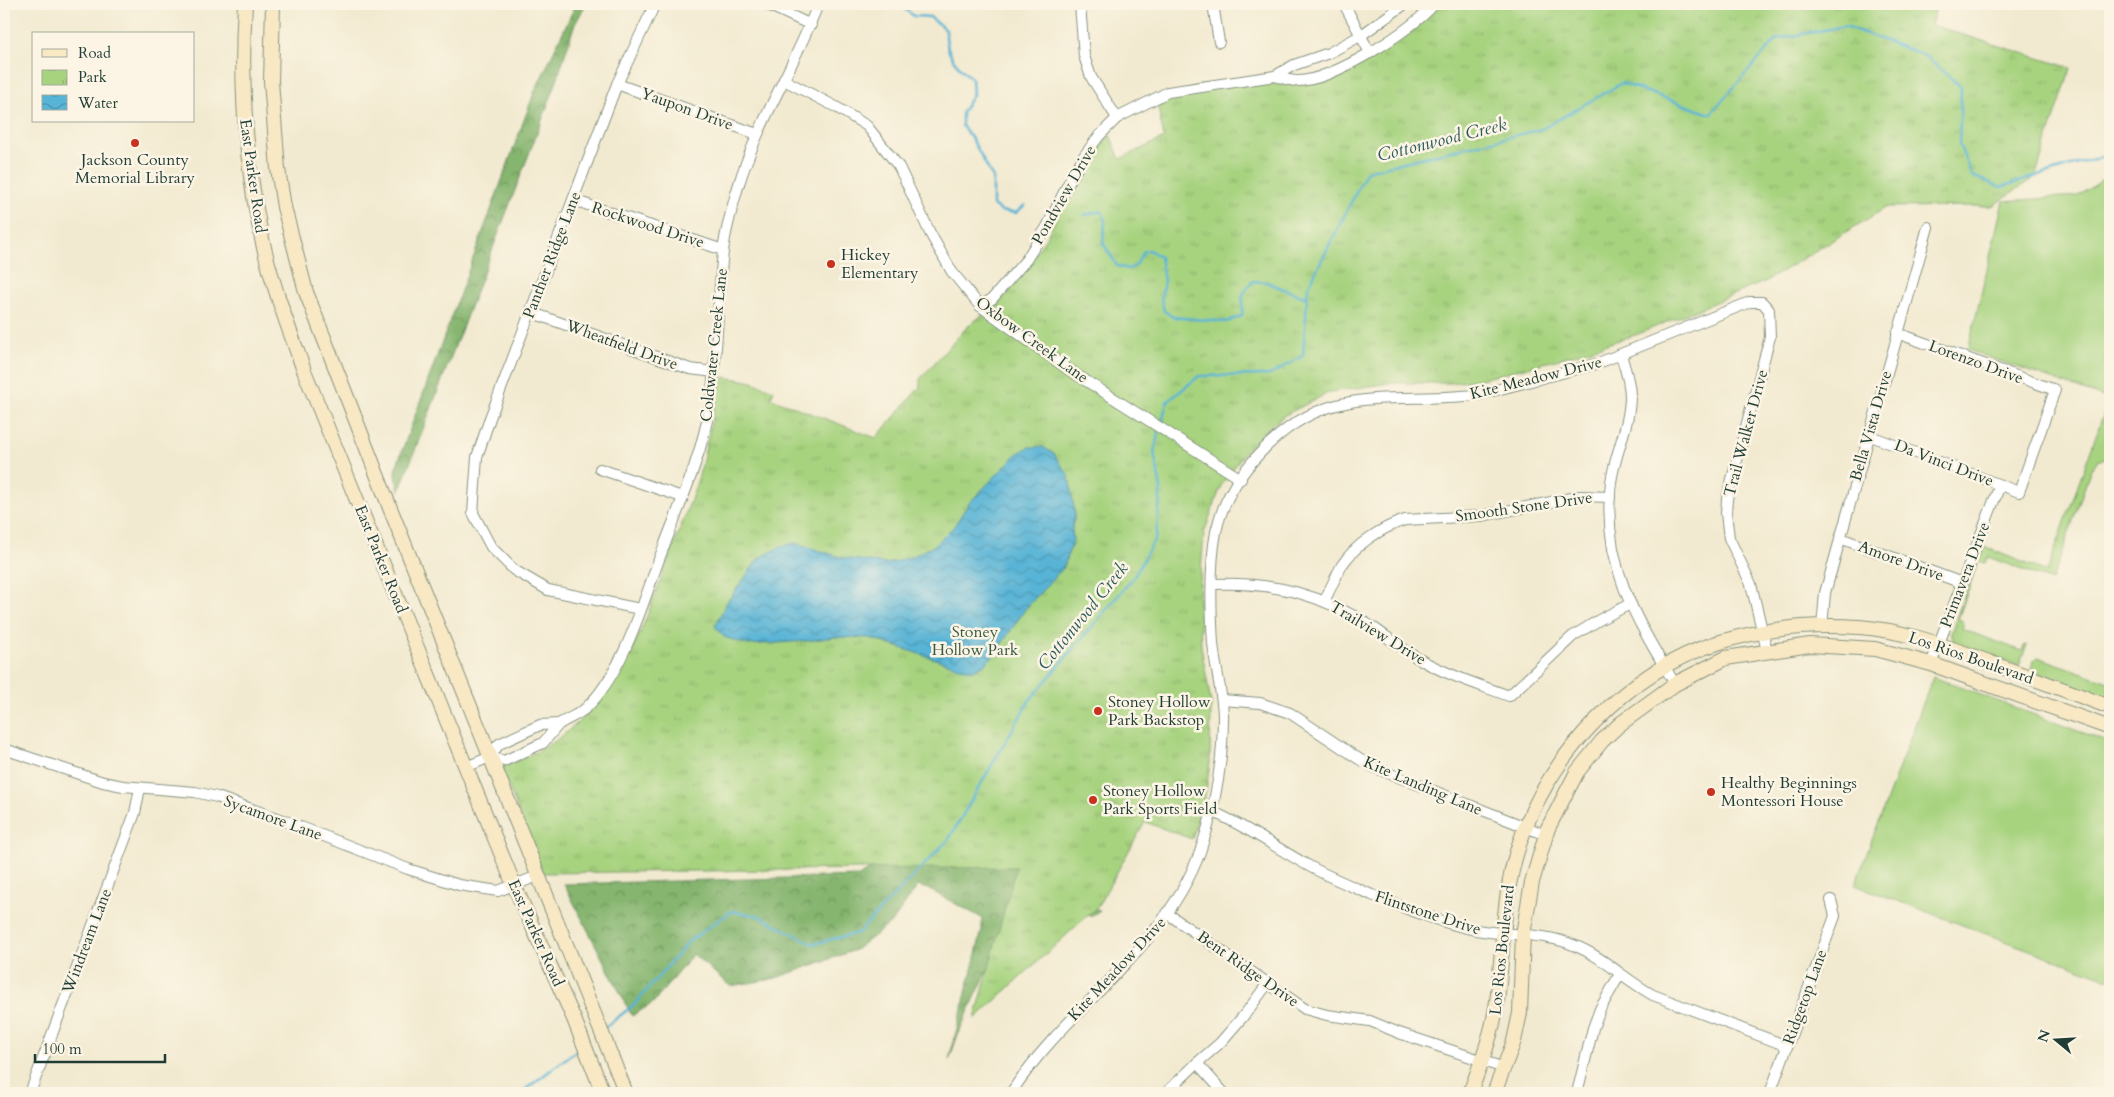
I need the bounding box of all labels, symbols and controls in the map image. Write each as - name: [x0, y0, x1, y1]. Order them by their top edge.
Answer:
- legend: [32, 32, 195, 122]
- text: Road: [78, 43, 111, 63]
- text: Park: [78, 67, 107, 87]
- street label: Yaupon Drive: [638, 82, 736, 136]
- text: Water: [77, 93, 119, 113]
- water label: Cottonwood Creek: [1375, 112, 1509, 168]
- street label: East Parker Road: [234, 118, 272, 235]
- marker: Jackson County Memorial Library: [129, 137, 141, 149]
- street label: Pondview Drive: [1027, 141, 1101, 249]
- place label: Jackson County Memorial Library: [75, 149, 196, 189]
- street label: Panther Ridge Lane: [518, 188, 586, 322]
- street label: Rockwood Drive: [589, 196, 707, 254]
- place label: Hickey Elementary: [841, 244, 919, 284]
- marker: Hickey Elementary: [825, 258, 837, 270]
- street label: Coldwater Creek Lane: [695, 267, 733, 423]
- street label: Oxbow Creek Lane: [971, 292, 1093, 388]
- street label: Wheatfield Drive: [562, 314, 681, 375]
- street label: Lorenzo Drive: [1926, 335, 2026, 389]
- street label: Kite Meadow Drive: [1468, 351, 1604, 405]
- street label: Trail Walker Drive: [1718, 367, 1774, 499]
- street label: Bella Vista Drive: [1845, 368, 1897, 484]
- street label: Da Vinci Drive: [1891, 434, 1997, 492]
- street label: Smooth Stone Drive: [1454, 487, 1594, 527]
- street label: East Parker Road: [349, 502, 413, 617]
- street label: Primavera Drive: [1935, 519, 1995, 631]
- street label: Amore Drive: [1855, 535, 1947, 587]
- water label: Cottonwood Creek: [1032, 557, 1134, 675]
- street label: Trailview Drive: [1326, 596, 1430, 670]
- park label: Stoney Hollow Park: [932, 621, 1019, 661]
- street label: Los Rios Boulevard: [1906, 626, 2037, 690]
- place label: Stoney Hollow Park Backstop: [1108, 691, 1211, 731]
- marker: Stoney Hollow Park Backstop: [1092, 705, 1104, 717]
- street label: Kite Landing Lane: [1360, 751, 1486, 821]
- place label: Healthy Beginnings Montessori House: [1721, 772, 1857, 812]
- place label: Stoney Hollow Park Sports Field: [1103, 780, 1218, 820]
- marker: Healthy Beginnings Montessori House: [1705, 786, 1717, 798]
- street label: Sycamore Lane: [221, 790, 325, 846]
- marker: Stoney Hollow Park Sports Field: [1087, 794, 1099, 806]
- street label: East Parker Road: [503, 876, 570, 990]
- street label: Los Rios Boulevard: [1484, 883, 1520, 1016]
- street label: Windream Lane: [57, 885, 117, 997]
- street label: Flintstone Drive: [1372, 886, 1484, 940]
- street label: Kite Meadow Drive: [1063, 912, 1171, 1026]
- street label: Bent Ridge Drive: [1193, 926, 1303, 1012]
- street label: Ridgetop Lane: [1778, 946, 1832, 1048]
- north arrow: [2032, 1014, 2082, 1064]
- text: N: [2033, 1027, 2055, 1045]
- scale bar: [35, 1032, 165, 1064]
- text: 100 m: [42, 1039, 82, 1059]

